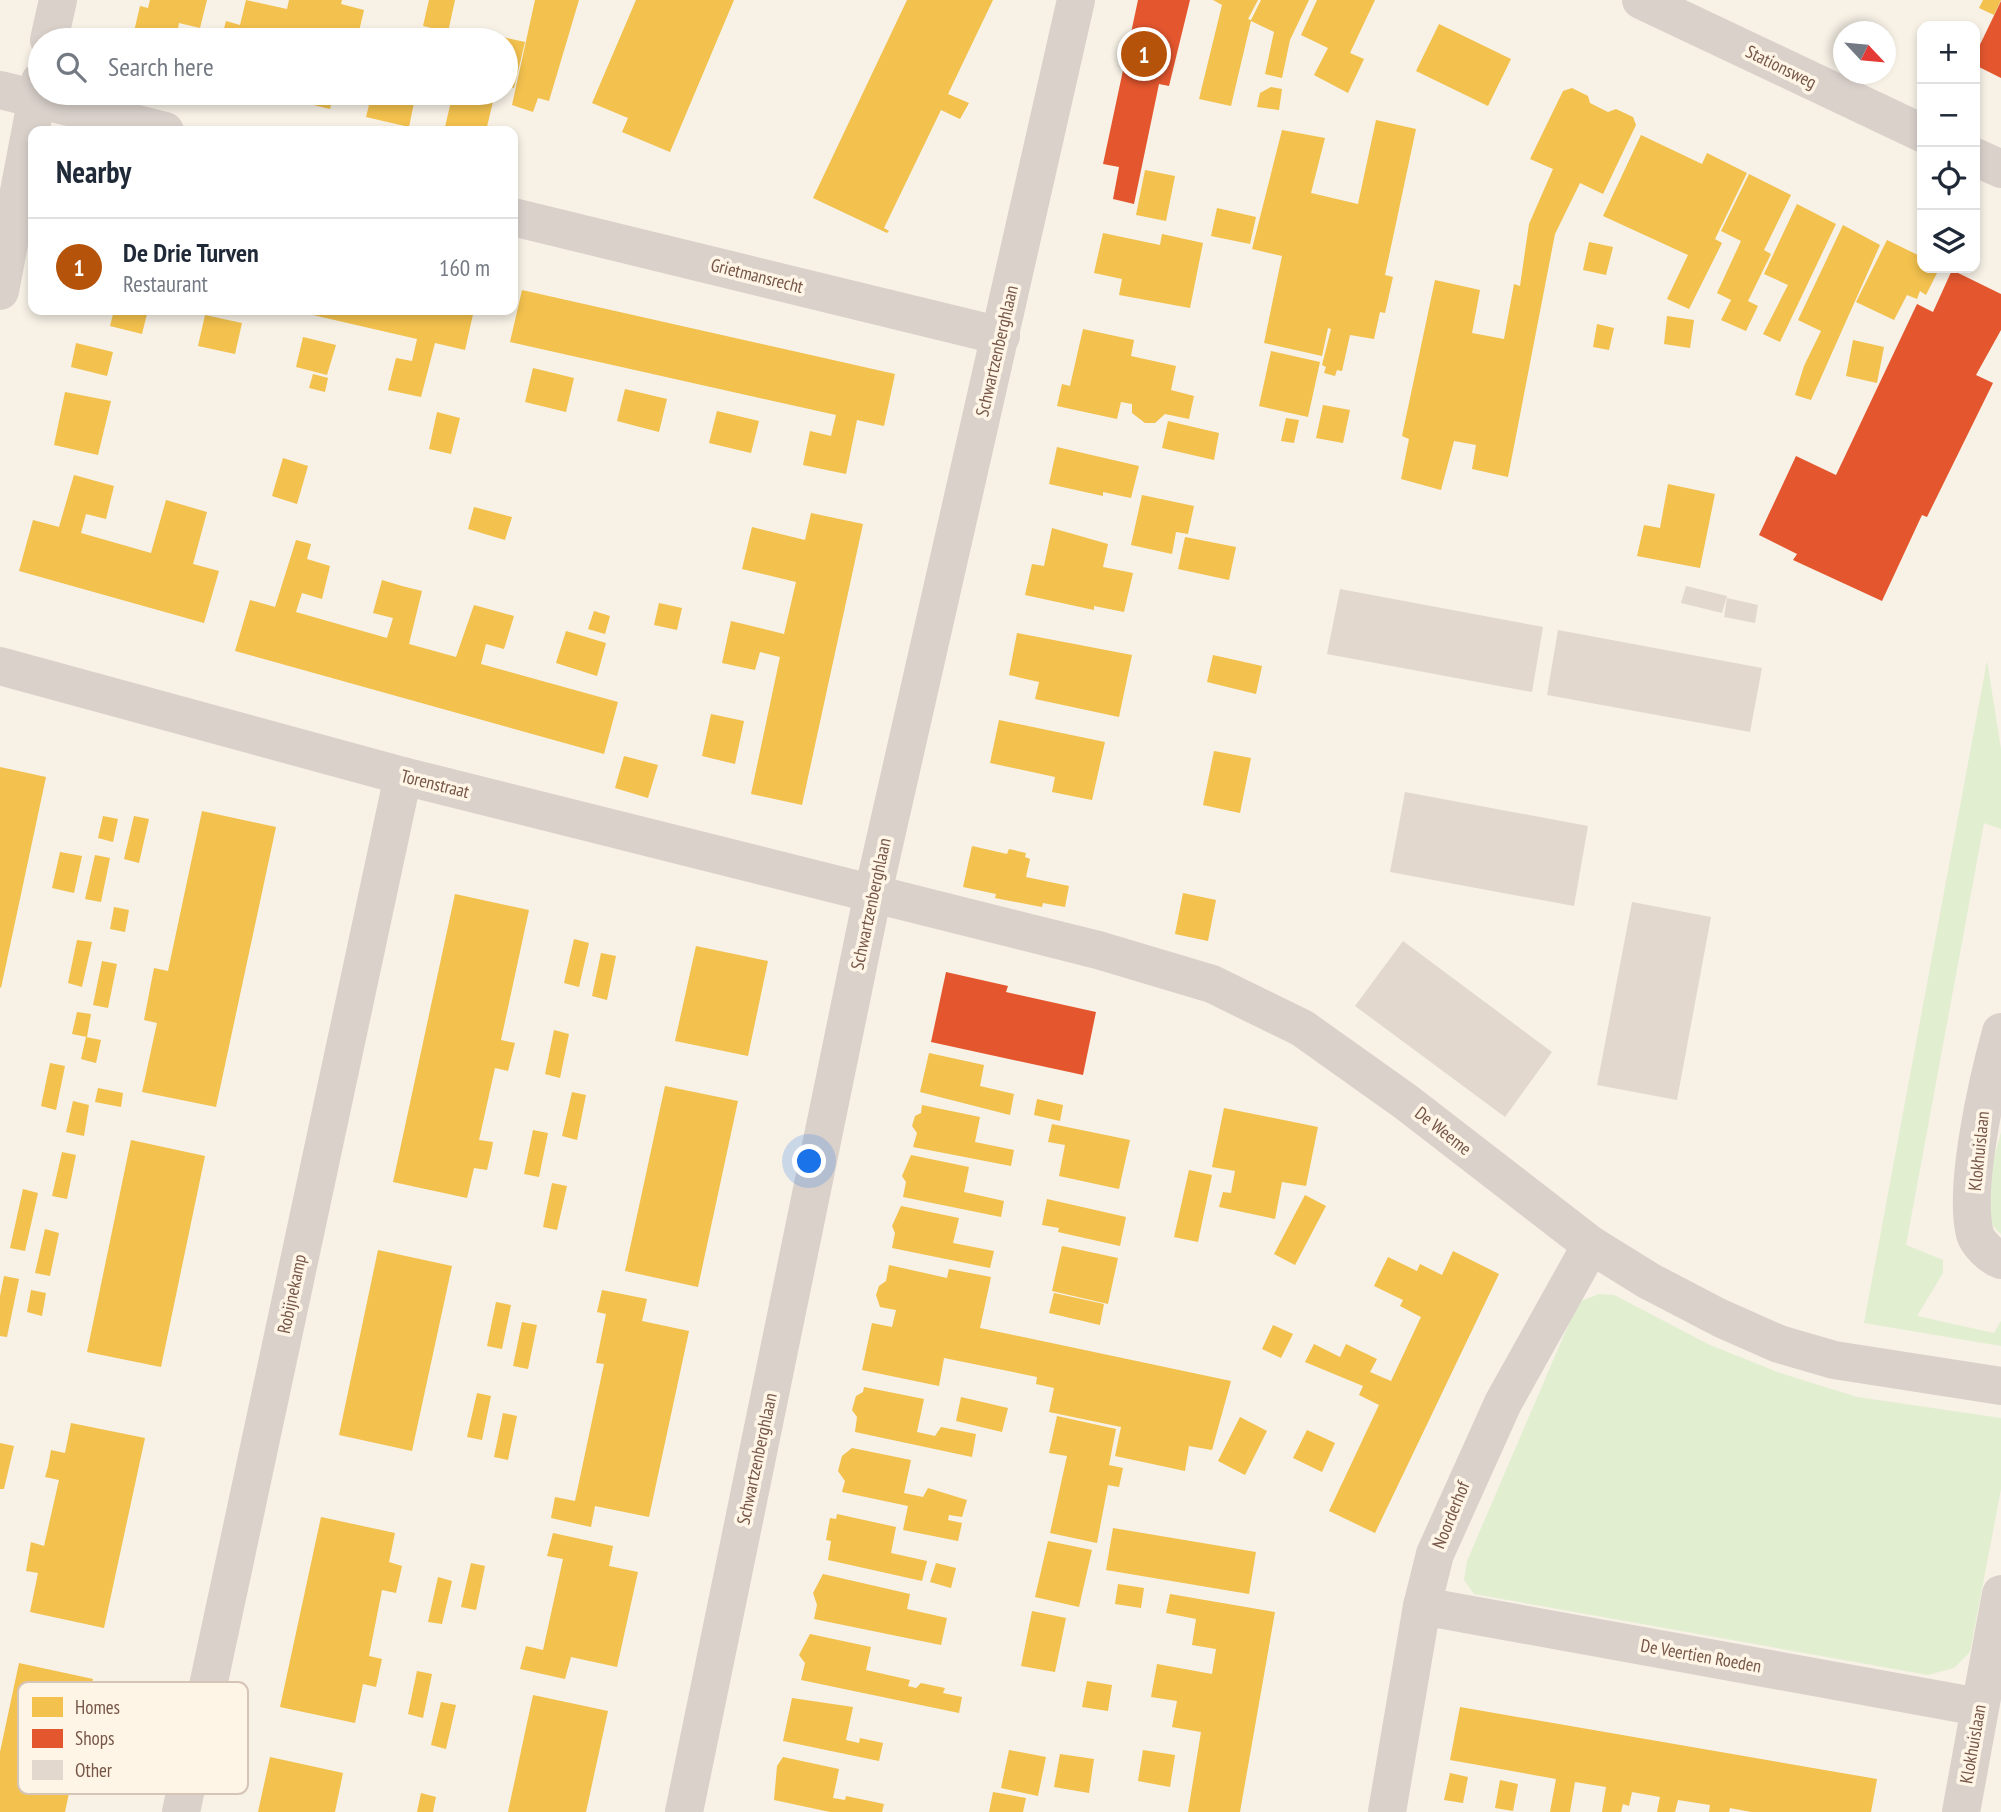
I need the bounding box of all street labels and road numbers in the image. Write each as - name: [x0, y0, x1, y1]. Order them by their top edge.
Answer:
- street label: Stationsweg: [1742, 40, 1820, 94]
- street label: Grietmansrecht: [708, 253, 806, 298]
- street label: Schwartzenberghlaan: [970, 283, 1023, 419]
- street label: Torenstraat: [399, 764, 472, 803]
- street label: Schwartzenberghlaan: [845, 836, 896, 972]
- street label: De Weeme: [1410, 1101, 1476, 1160]
- street label: Klokhuislaan: [1963, 1110, 1994, 1192]
- street label: Robijnekamp: [272, 1252, 311, 1336]
- street label: Schwartzenberghlaan: [731, 1391, 782, 1527]
- street label: Noorderhof: [1427, 1477, 1475, 1552]
- street label: De Veertien Roeden: [1639, 1634, 1763, 1677]
- street label: Klokhuislaan: [1954, 1703, 1991, 1785]

